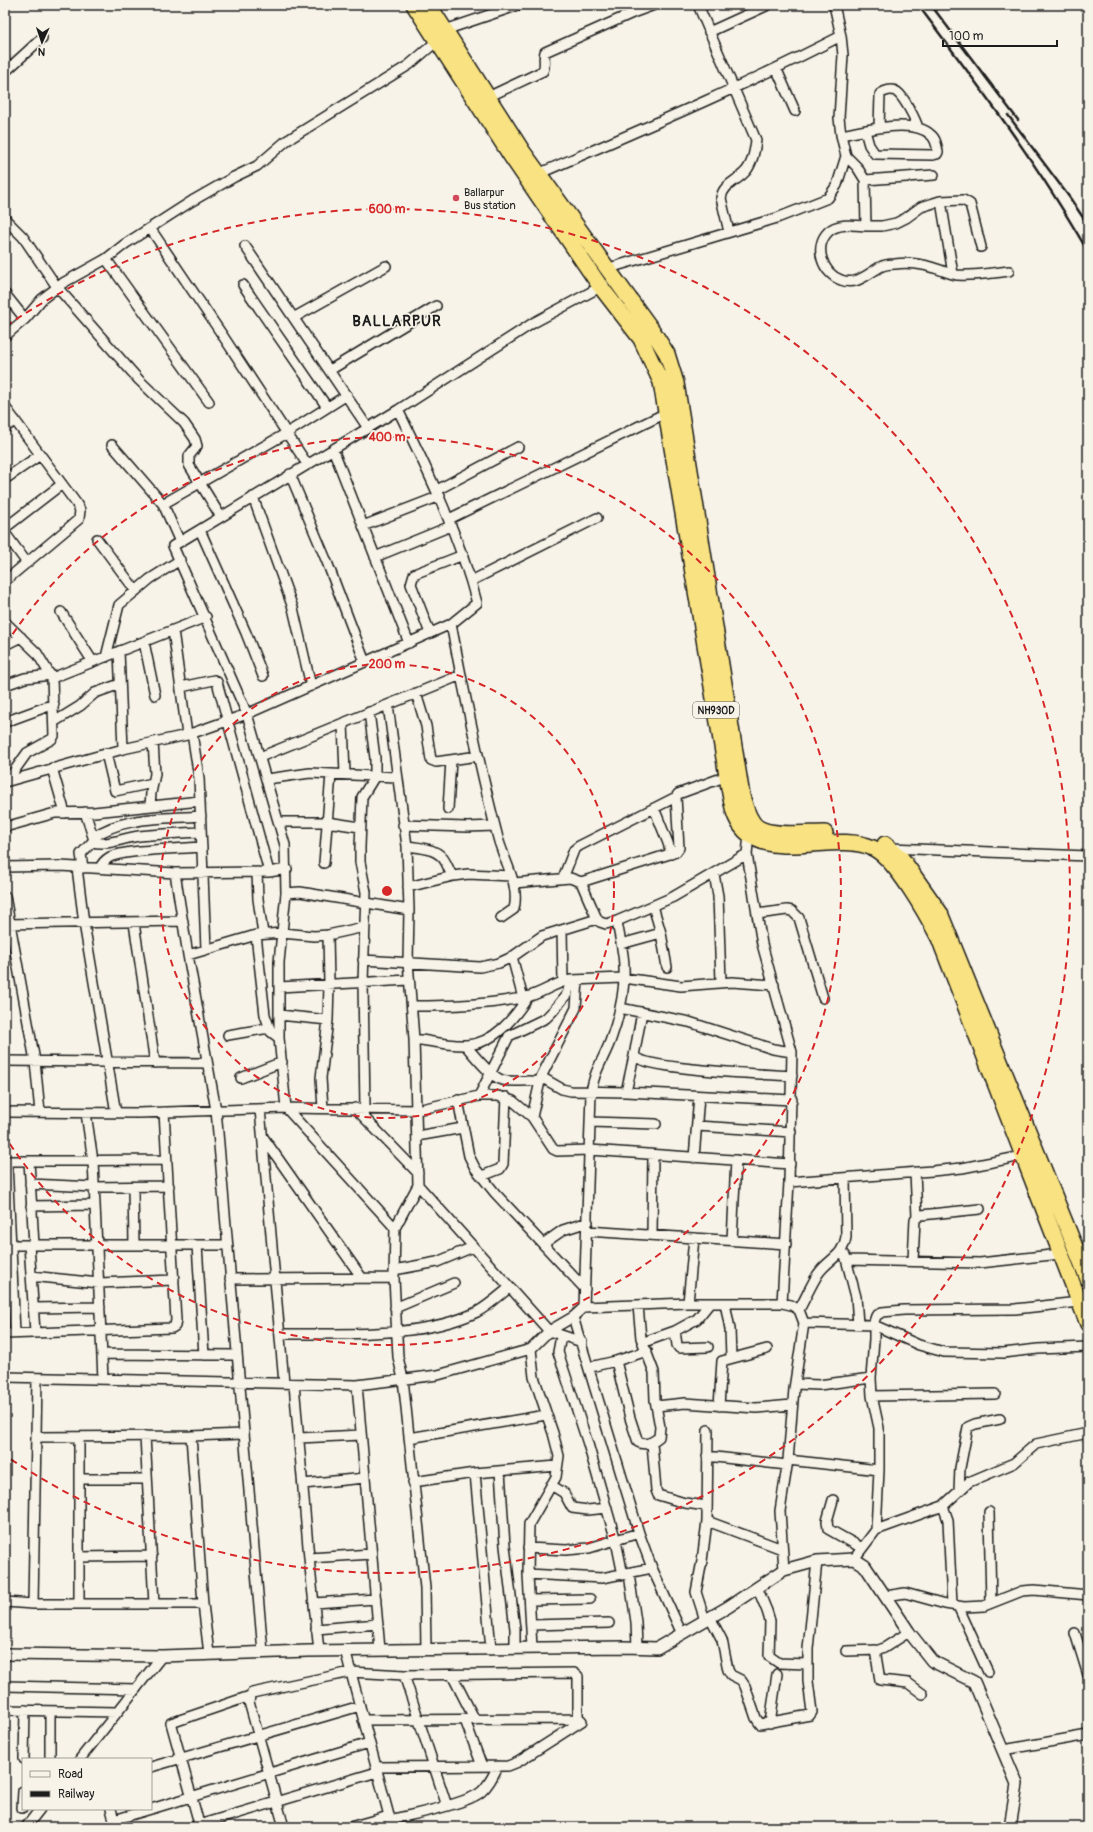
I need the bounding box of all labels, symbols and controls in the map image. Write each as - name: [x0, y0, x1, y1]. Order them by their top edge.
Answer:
- north arrow: [22, 22, 62, 62]
- scale bar: [943, 22, 1057, 48]
- text: 100 m: [949, 29, 984, 44]
- text: N: [37, 45, 46, 58]
- place label: Ballarpur Bus station: [464, 186, 516, 212]
- marker: Ballarpur Bus station: [451, 193, 461, 203]
- text: 600 m: [369, 202, 406, 217]
- district label: BALLARPUR: [352, 312, 442, 331]
- text: 400 m: [368, 430, 406, 445]
- text: 200 m: [369, 657, 406, 672]
- road number: NH930D: [693, 702, 739, 718]
- centre of rings: [380, 884, 394, 898]
- legend: [22, 1758, 152, 1810]
- text: Road: [58, 1767, 83, 1782]
- text: Railway: [58, 1787, 94, 1802]

